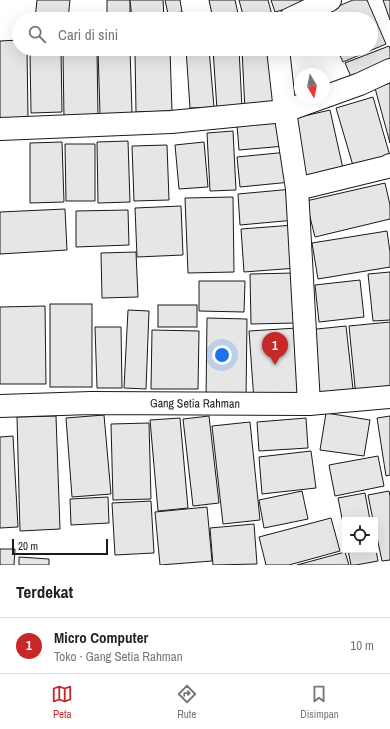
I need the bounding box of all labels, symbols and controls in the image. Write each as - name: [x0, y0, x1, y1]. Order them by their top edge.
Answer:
- search box: [12, 12, 378, 56]
- icon: search: [26, 23, 48, 45]
- text: Cari di sini: [58, 24, 118, 45]
- north arrow: [294, 68, 330, 104]
- pin: 1: [262, 332, 288, 365]
- your location: [212, 345, 232, 365]
- street label: Gang Setia Rahman: [150, 395, 240, 412]
- map controls: [342, 517, 378, 553]
- button: locate: [342, 517, 378, 553]
- scale bar: [12, 537, 108, 556]
- text: 20 m: [18, 539, 38, 553]
- text: Terdekat: [16, 580, 73, 603]
- text: Micro Computer: [54, 627, 148, 648]
- text: 1: [26, 637, 32, 654]
- text: 10 m: [350, 637, 374, 654]
- text: Toko · Gang Setia Rahman: [54, 648, 183, 665]
- tab: Peta: [51, 683, 73, 721]
- tab: Rute: [176, 683, 198, 721]
- tab: Disimpan: [300, 683, 339, 721]

